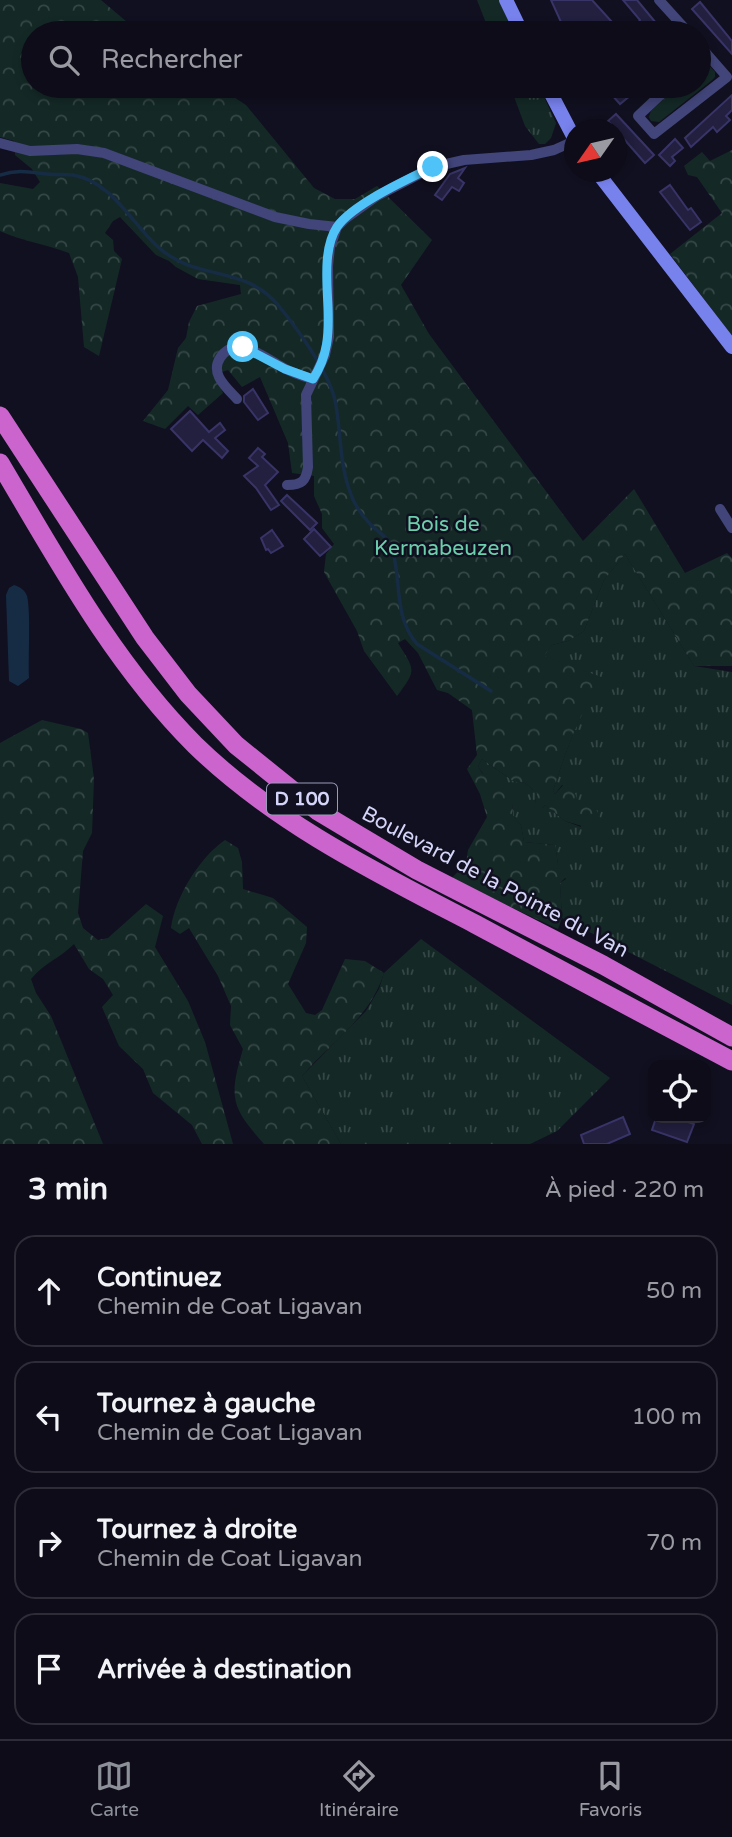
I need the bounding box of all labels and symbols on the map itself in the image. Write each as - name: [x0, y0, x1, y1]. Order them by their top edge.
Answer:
- north arrow: [564, 119, 627, 182]
- route end: [417, 151, 448, 182]
- route start: [227, 331, 258, 362]
- park label: Bois de Kermabeuzen: [374, 512, 512, 561]
- road number: D 100: [267, 784, 337, 814]
- street label: Boulevard de la Pointe du Van: [357, 801, 633, 963]

